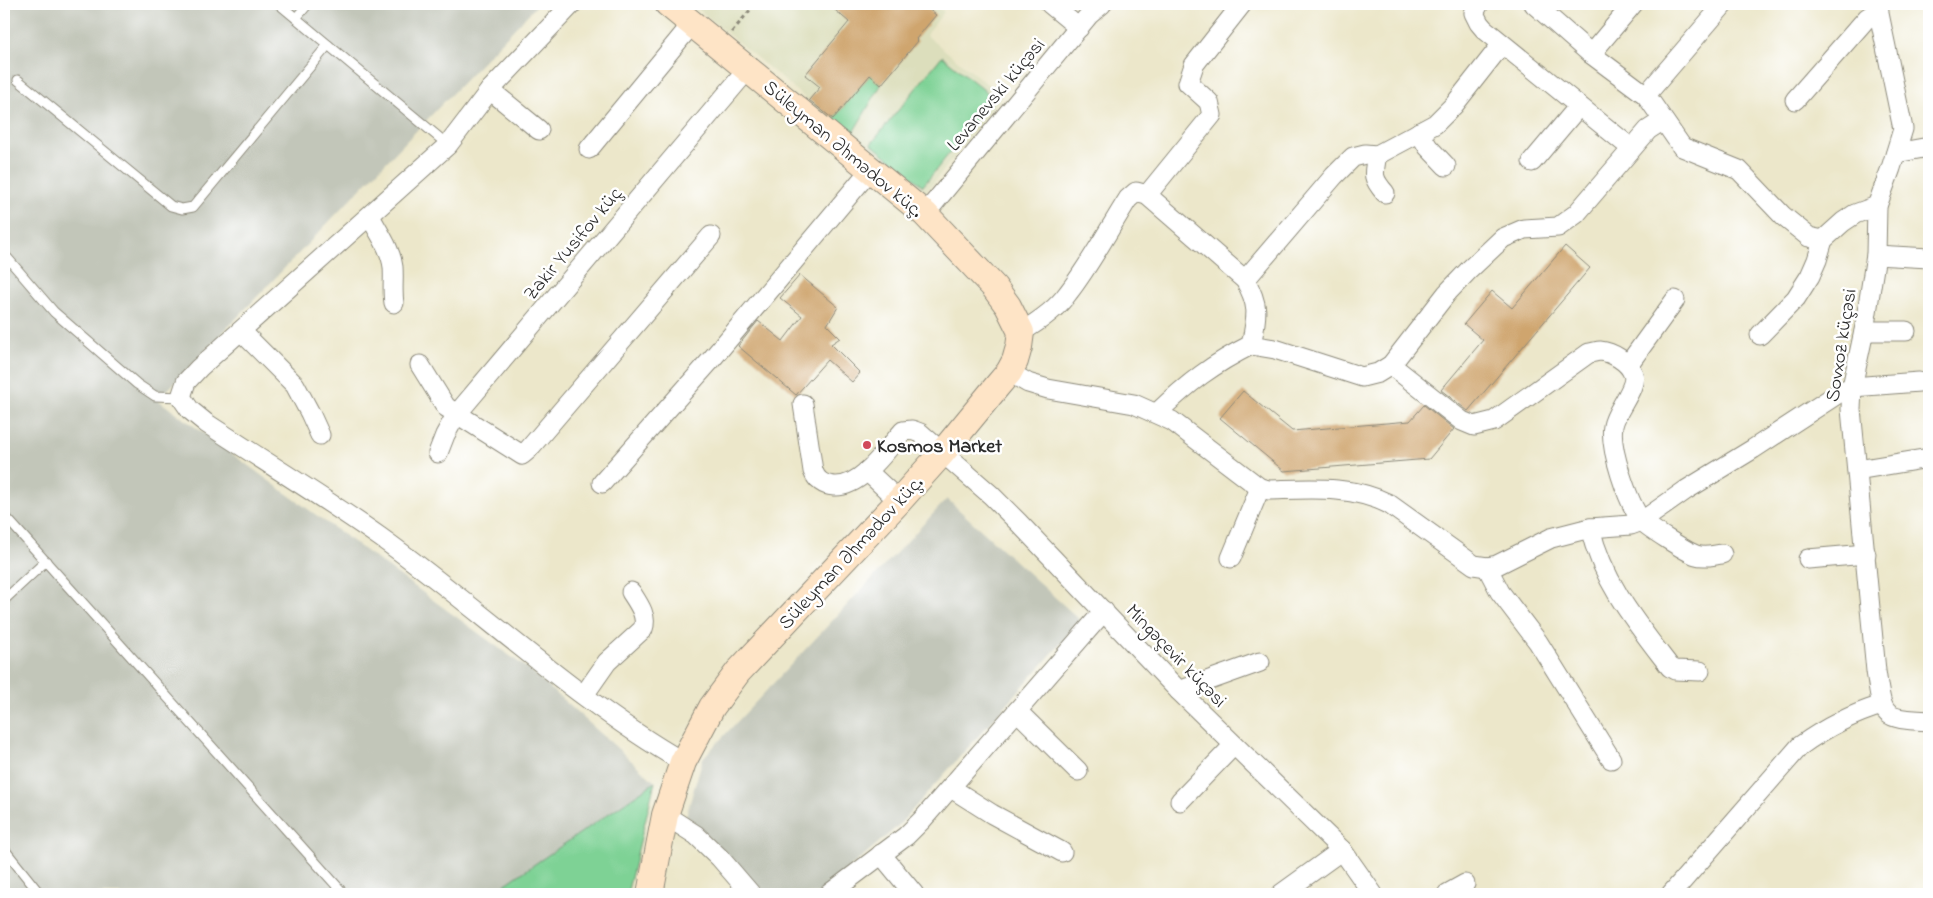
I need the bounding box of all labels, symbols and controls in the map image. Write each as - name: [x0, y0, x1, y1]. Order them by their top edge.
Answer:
- street label: Levanevski küçəsi: [941, 33, 1053, 159]
- street label: Süleyman Əhmədov küç.: [756, 74, 929, 226]
- street label: Zakir Yusifov küç: [518, 181, 630, 308]
- street label: Sovxoz küçəsi: [1819, 287, 1866, 404]
- place label: Kosmos Market: [877, 433, 1002, 462]
- marker: Kosmos Market: [861, 439, 873, 451]
- street label: Süleyman Əhmədov küç.: [773, 470, 931, 637]
- street label: Mingəçevir küçəsi: [1117, 598, 1232, 716]

